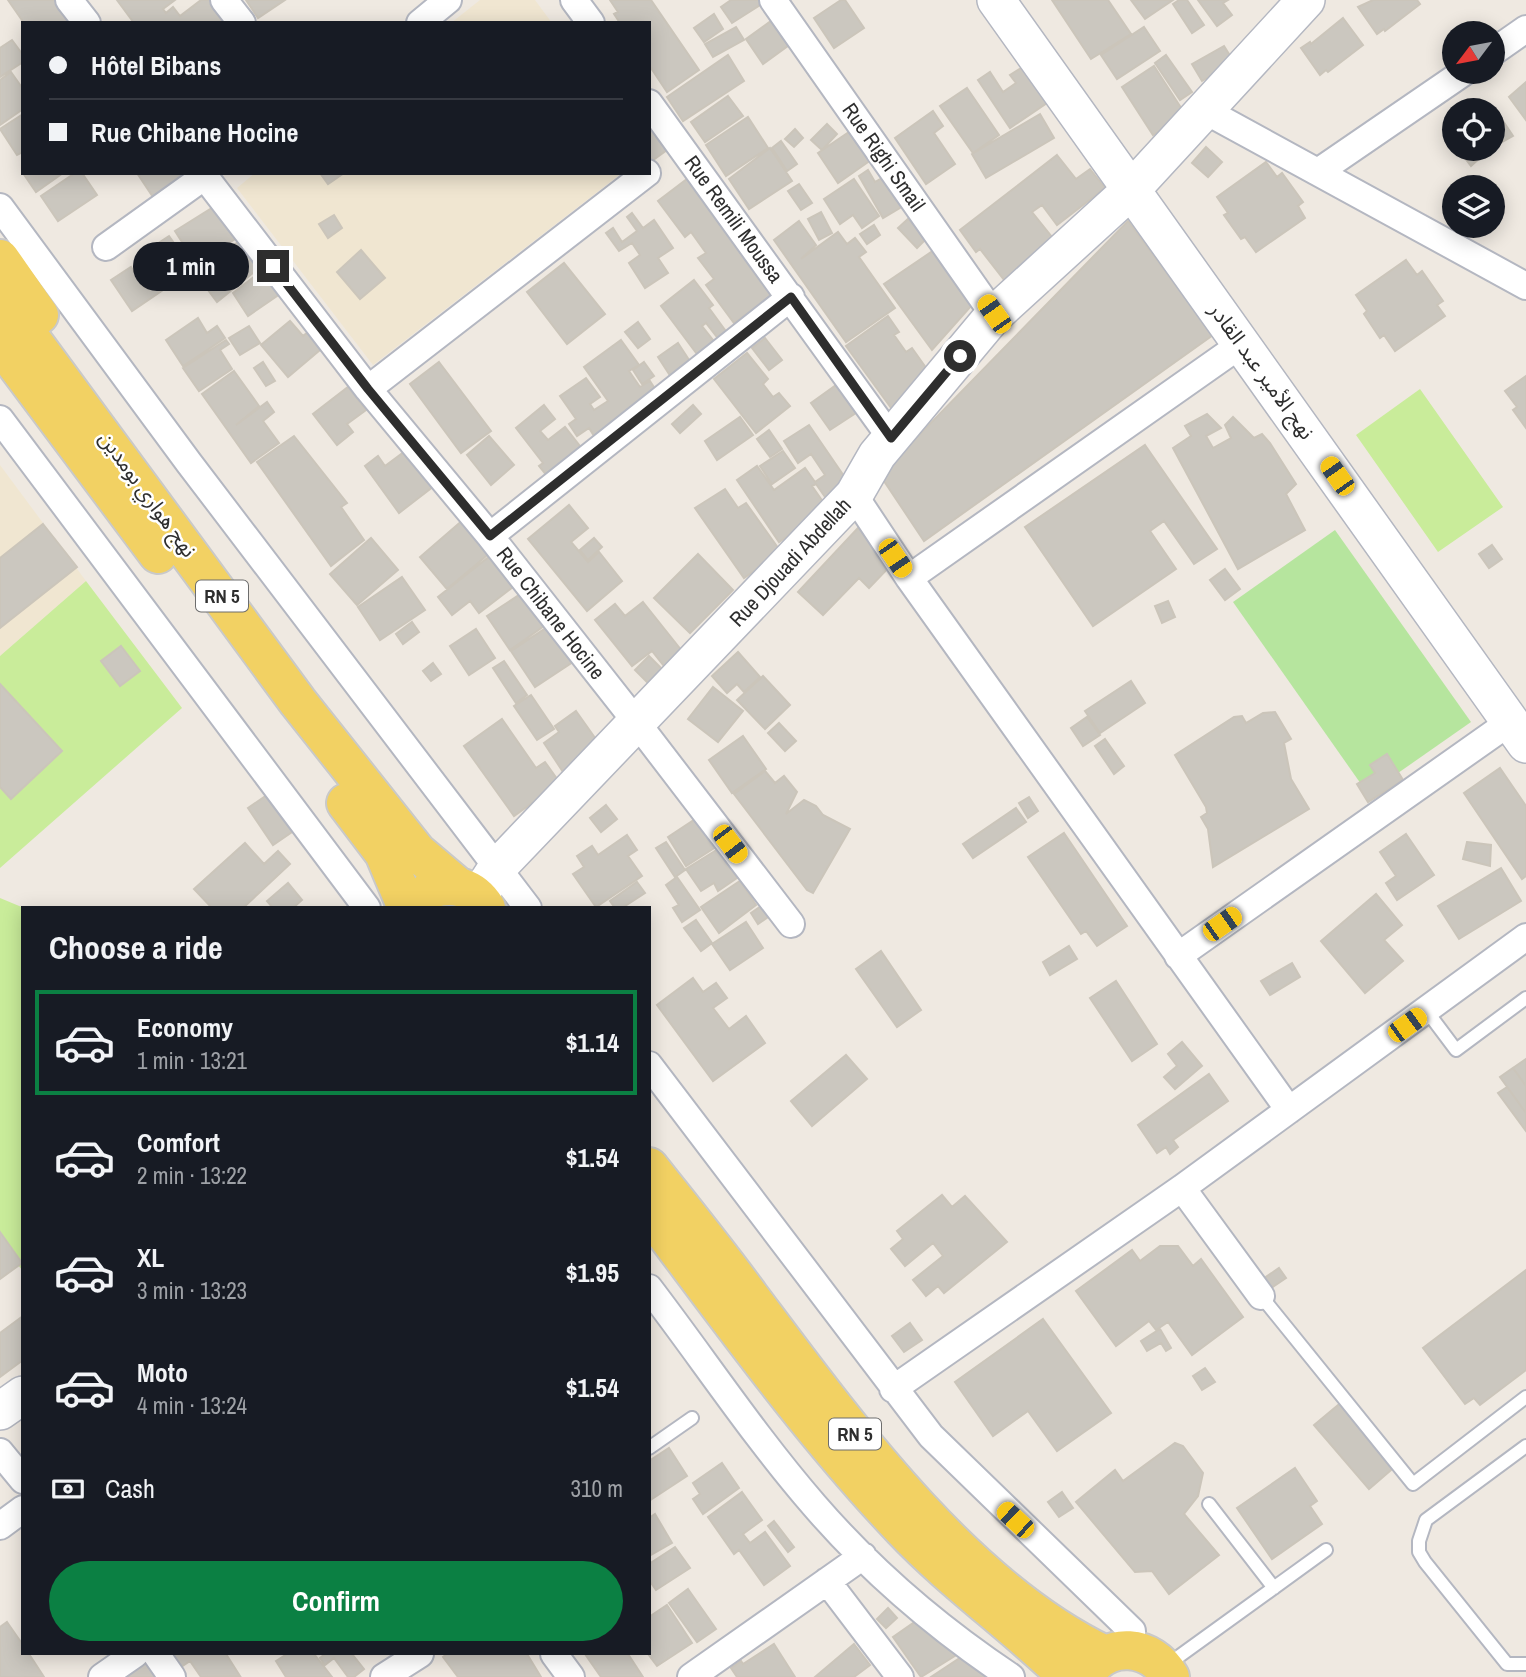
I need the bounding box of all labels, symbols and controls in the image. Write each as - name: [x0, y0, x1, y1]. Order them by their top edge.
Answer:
- north arrow: [1442, 21, 1505, 84]
- map controls: [1442, 21, 1505, 238]
- text: Hôtel Bibans: [91, 48, 221, 83]
- street label: Rue Righi Smail: [836, 97, 932, 217]
- button: locate: [1442, 98, 1505, 161]
- text: Rue Chibane Hocine: [91, 115, 298, 150]
- street label: Rue Remili Moussa: [678, 149, 790, 289]
- button: layers: [1442, 175, 1505, 238]
- callout: 1 min: [133, 242, 248, 290]
- route end: [257, 250, 289, 282]
- text: 1 min: [166, 251, 216, 282]
- car: [974, 291, 1015, 337]
- street label: نهج الأمير عبد القادر: [1201, 296, 1321, 446]
- route start: [944, 340, 976, 372]
- street label: نهج هواري بومدين: [91, 425, 204, 564]
- car: [1317, 453, 1358, 499]
- street label: Rue Djouadi Abdellah: [723, 491, 857, 633]
- car: [875, 535, 916, 581]
- street label: Rue Chibane Hocine: [490, 541, 612, 685]
- road number: RN 5: [196, 580, 248, 611]
- car: [709, 821, 752, 867]
- car: [1199, 903, 1246, 945]
- text: Choose a ride: [49, 926, 223, 969]
- car: [1384, 1004, 1431, 1046]
- text: Economy: [137, 1010, 233, 1045]
- icon: car: [53, 1011, 116, 1074]
- text: $1.14: [566, 1025, 619, 1060]
- text: 1 min · 13:21: [137, 1045, 247, 1076]
- text: Comfort: [137, 1125, 220, 1160]
- icon: car: [53, 1126, 116, 1189]
- text: $1.54: [566, 1140, 619, 1175]
- text: 2 min · 13:22: [137, 1160, 247, 1191]
- text: XL: [137, 1240, 164, 1275]
- icon: car: [53, 1241, 116, 1304]
- text: $1.95: [566, 1255, 619, 1290]
- text: 3 min · 13:23: [137, 1275, 247, 1306]
- text: Moto: [137, 1355, 188, 1390]
- icon: car: [53, 1356, 116, 1419]
- text: $1.54: [566, 1370, 619, 1405]
- text: 4 min · 13:24: [137, 1390, 247, 1421]
- road number: RN 5: [829, 1418, 881, 1450]
- icon: cash: [49, 1470, 87, 1508]
- text: Cash: [105, 1471, 155, 1506]
- text: 310 m: [571, 1473, 623, 1504]
- car: [993, 1498, 1038, 1542]
- button: Confirm: [49, 1561, 623, 1641]

